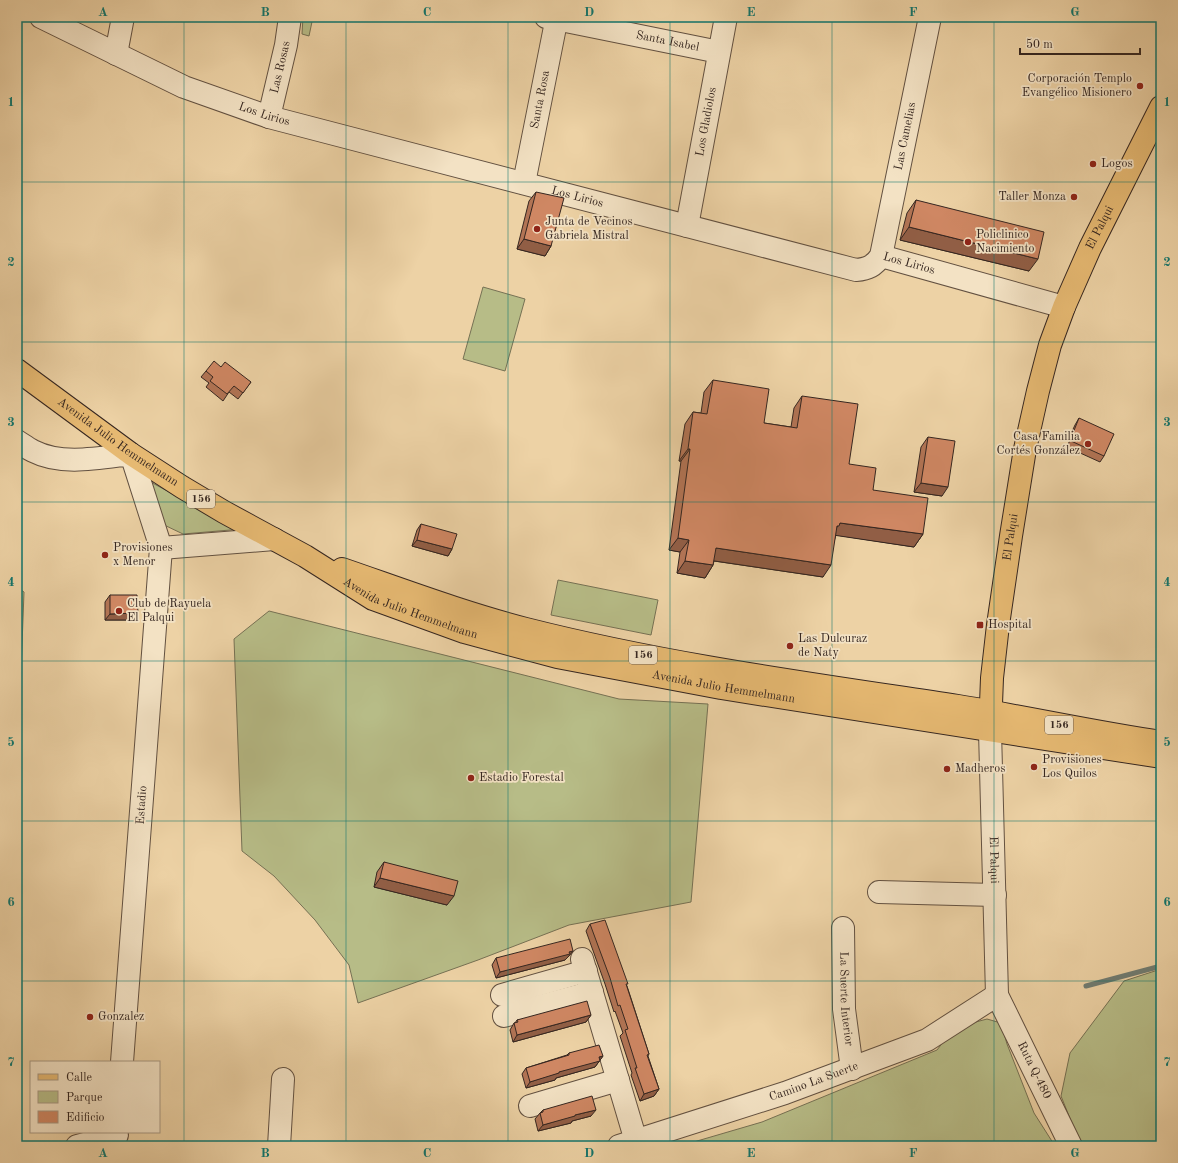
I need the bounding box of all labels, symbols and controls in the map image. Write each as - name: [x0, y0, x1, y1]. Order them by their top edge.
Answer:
- text: A: [98, 6, 108, 19]
- text: B: [260, 6, 270, 19]
- text: C: [423, 6, 431, 19]
- text: D: [584, 6, 594, 19]
- text: E: [747, 6, 756, 19]
- text: F: [909, 6, 918, 19]
- text: G: [1070, 6, 1080, 19]
- street label: Santa Isabel: [635, 29, 700, 54]
- scale bar: [1020, 30, 1140, 56]
- text: 50 m: [1026, 38, 1053, 51]
- street label: Las Rosas: [269, 40, 292, 95]
- street label: Santa Rosa: [529, 69, 552, 130]
- place label: Corporación Templo Evangélico Misionero: [1022, 73, 1132, 99]
- marker: Corporación Templo Evangélico Misionero: [1135, 81, 1145, 91]
- street label: Los Gladiolos: [694, 86, 719, 157]
- text: 1: [7, 96, 15, 109]
- text: 1: [1163, 96, 1171, 109]
- street label: Los Lirios: [237, 101, 291, 128]
- street label: Las Camelias: [893, 101, 918, 171]
- place label: Logos: [1101, 158, 1133, 170]
- marker: Logos: [1088, 159, 1098, 169]
- street label: Los Lirios: [550, 185, 605, 210]
- place label: Taller Monza: [998, 191, 1066, 203]
- marker: Taller Monza: [1069, 192, 1079, 202]
- street label: El Palqui: [1084, 204, 1116, 252]
- place label: Junta de Vecinos Gabriela Mistral: [545, 216, 633, 242]
- marker: Junta de Vecinos Gabriela Mistral: [532, 224, 542, 234]
- place label: Policlinico Nacimiento: [976, 229, 1035, 255]
- marker: Policlinico Nacimiento: [963, 237, 973, 247]
- street label: Los Lirios: [882, 251, 936, 277]
- text: 2: [7, 256, 15, 269]
- text: 2: [1163, 256, 1171, 269]
- street label: Avenida Julio Hemmelmann: [55, 396, 181, 489]
- text: 3: [7, 416, 15, 429]
- text: 3: [1163, 416, 1171, 429]
- place label: Casa Familia Cortés González: [996, 431, 1080, 457]
- marker: Casa Familia Cortés González: [1083, 439, 1093, 449]
- road number: 156: [187, 490, 215, 508]
- street label: El Palqui: [1001, 513, 1020, 562]
- place label: Provisiones x Menor: [113, 542, 173, 568]
- marker: Provisiones x Menor: [100, 550, 110, 560]
- text: 4: [7, 576, 15, 589]
- street label: Avenida Julio Hemmelmann: [341, 576, 479, 642]
- text: 4: [1163, 576, 1171, 589]
- place label: Club de Rayuela El Palqui: [127, 598, 211, 624]
- marker: Club de Rayuela El Palqui: [114, 606, 124, 616]
- place label: Hospital: [988, 619, 1031, 631]
- marker: Hospital: [975, 620, 985, 630]
- place label: Las Dulcuraz de Naty: [798, 633, 867, 659]
- marker: Las Dulcuraz de Naty: [785, 641, 795, 651]
- road number: 156: [629, 646, 657, 664]
- street label: Avenida Julio Hemmelmann: [651, 669, 796, 706]
- road number: 156: [1045, 716, 1073, 734]
- text: 5: [7, 736, 15, 749]
- text: 5: [1163, 736, 1171, 749]
- place label: Provisiones Los Quilos: [1042, 754, 1102, 780]
- marker: Provisiones Los Quilos: [1029, 762, 1039, 772]
- place label: Madheros: [955, 763, 1005, 775]
- marker: Madheros: [942, 764, 952, 774]
- place label: Estadio Forestal: [479, 772, 564, 784]
- marker: Estadio Forestal: [466, 773, 476, 783]
- street label: Estadio: [135, 785, 149, 825]
- street label: El Palqui: [987, 836, 1000, 884]
- text: 6: [7, 896, 15, 909]
- text: 6: [1163, 896, 1171, 909]
- street label: La Suerte Interior: [837, 952, 855, 1047]
- place label: Gonzalez: [98, 1011, 144, 1023]
- marker: Gonzalez: [85, 1012, 95, 1022]
- street label: Ruta Q-480: [1015, 1040, 1053, 1101]
- text: 7: [7, 1056, 15, 1069]
- text: 7: [1163, 1056, 1171, 1069]
- street label: Camino La Suerte: [768, 1060, 860, 1104]
- legend: [30, 1061, 160, 1133]
- text: Calle: [66, 1072, 92, 1084]
- text: Parque: [66, 1092, 103, 1104]
- text: Edificio: [66, 1112, 105, 1124]
- text: A: [98, 1147, 108, 1160]
- text: B: [260, 1147, 270, 1160]
- text: C: [423, 1147, 431, 1160]
- text: D: [584, 1147, 594, 1160]
- text: E: [747, 1147, 756, 1160]
- text: F: [909, 1147, 918, 1160]
- text: G: [1070, 1147, 1080, 1160]

